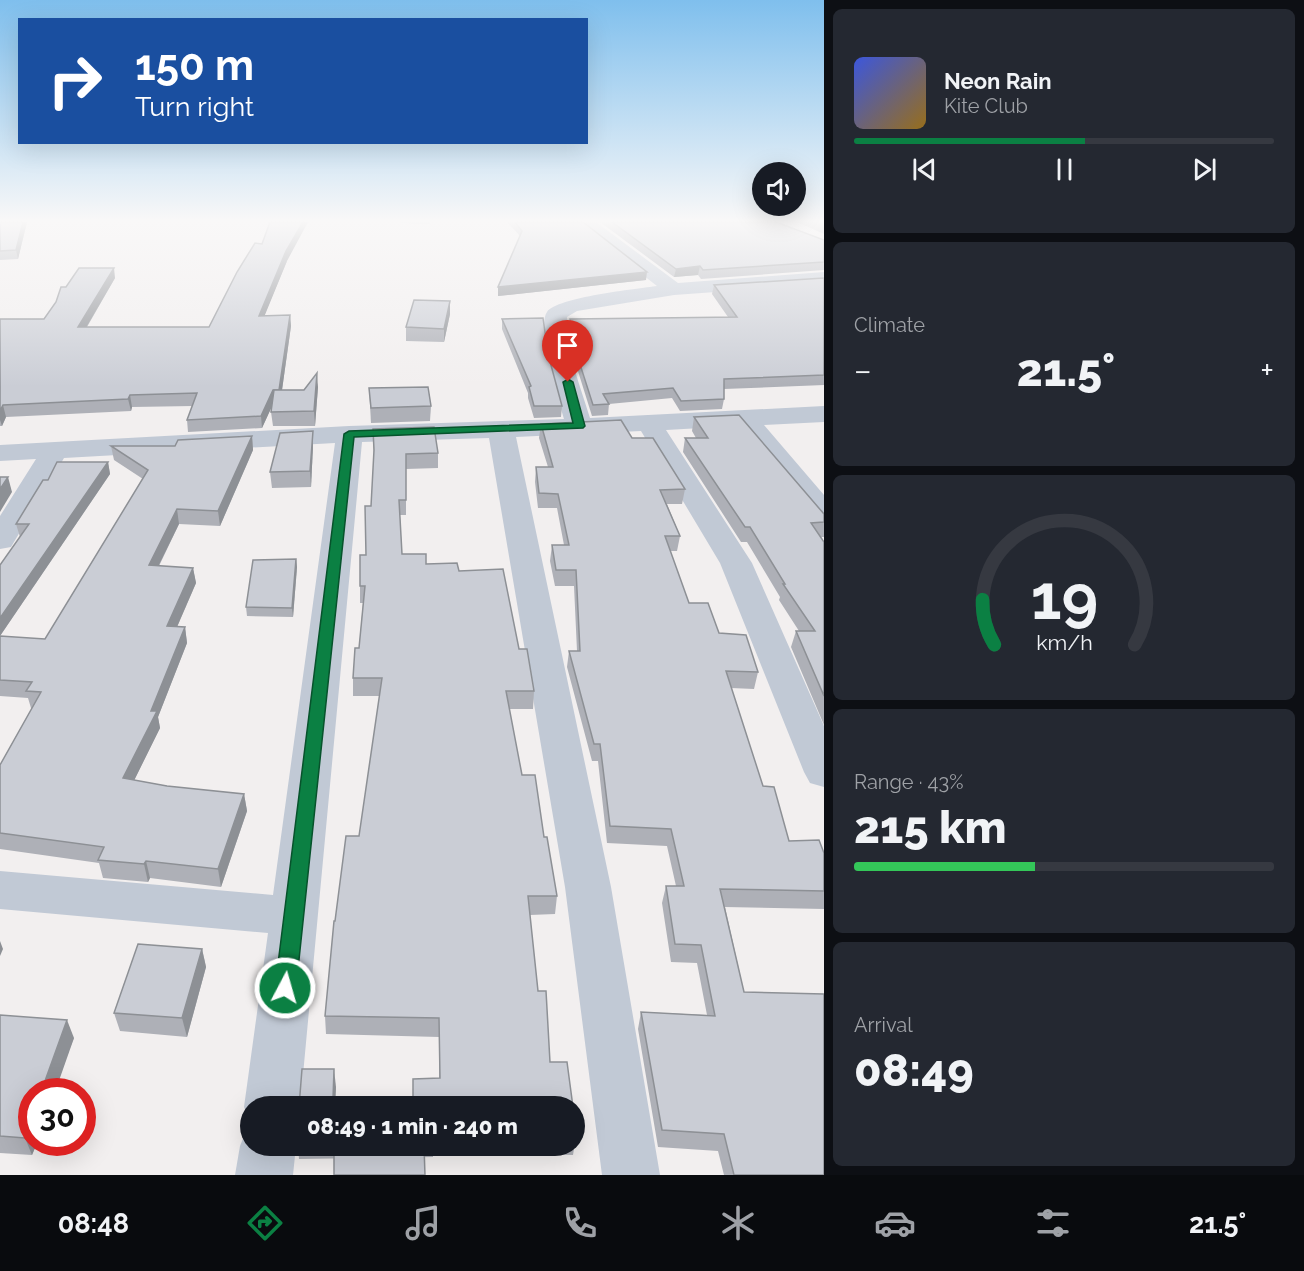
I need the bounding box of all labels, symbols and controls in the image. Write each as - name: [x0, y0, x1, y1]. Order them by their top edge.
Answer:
- text: 150 m: [135, 41, 254, 90]
- icon: right: [36, 42, 114, 120]
- text: Neon Rain: [944, 68, 1052, 94]
- text: Turn right: [135, 91, 254, 122]
- text: Kite Club: [944, 94, 1028, 118]
- icon: previous: [908, 153, 941, 186]
- icon: pause: [1048, 153, 1081, 186]
- icon: next: [1188, 153, 1221, 186]
- map controls: [752, 162, 806, 216]
- button: sound: [752, 162, 806, 216]
- text: Climate: [854, 313, 925, 337]
- pin: [542, 320, 593, 382]
- icon: arrive: [551, 329, 584, 362]
- text: 21.5°: [1017, 344, 1115, 397]
- text: −: [854, 351, 872, 390]
- text: +: [1260, 351, 1274, 390]
- text: 19: [1030, 560, 1098, 634]
- text: km/h: [1036, 630, 1092, 655]
- text: Range · 43%: [854, 770, 963, 794]
- text: 215 km: [854, 801, 1007, 854]
- position arrow: [253, 956, 317, 1020]
- text: Arrival: [854, 1013, 913, 1037]
- text: 08:49: [854, 1044, 974, 1097]
- speed limit sign: 30: [18, 1078, 96, 1156]
- text: 08:49 · 1 min · 240 m: [307, 1113, 518, 1139]
- icon: directions: [244, 1202, 286, 1244]
- icon: music: [402, 1202, 444, 1244]
- icon: phone: [559, 1202, 601, 1244]
- icon: climate: [717, 1202, 759, 1244]
- icon: car: [874, 1202, 916, 1244]
- icon: filters: [1032, 1202, 1074, 1244]
- text: 08:48: [58, 1208, 129, 1239]
- text: 21.5°: [1189, 1208, 1246, 1239]

